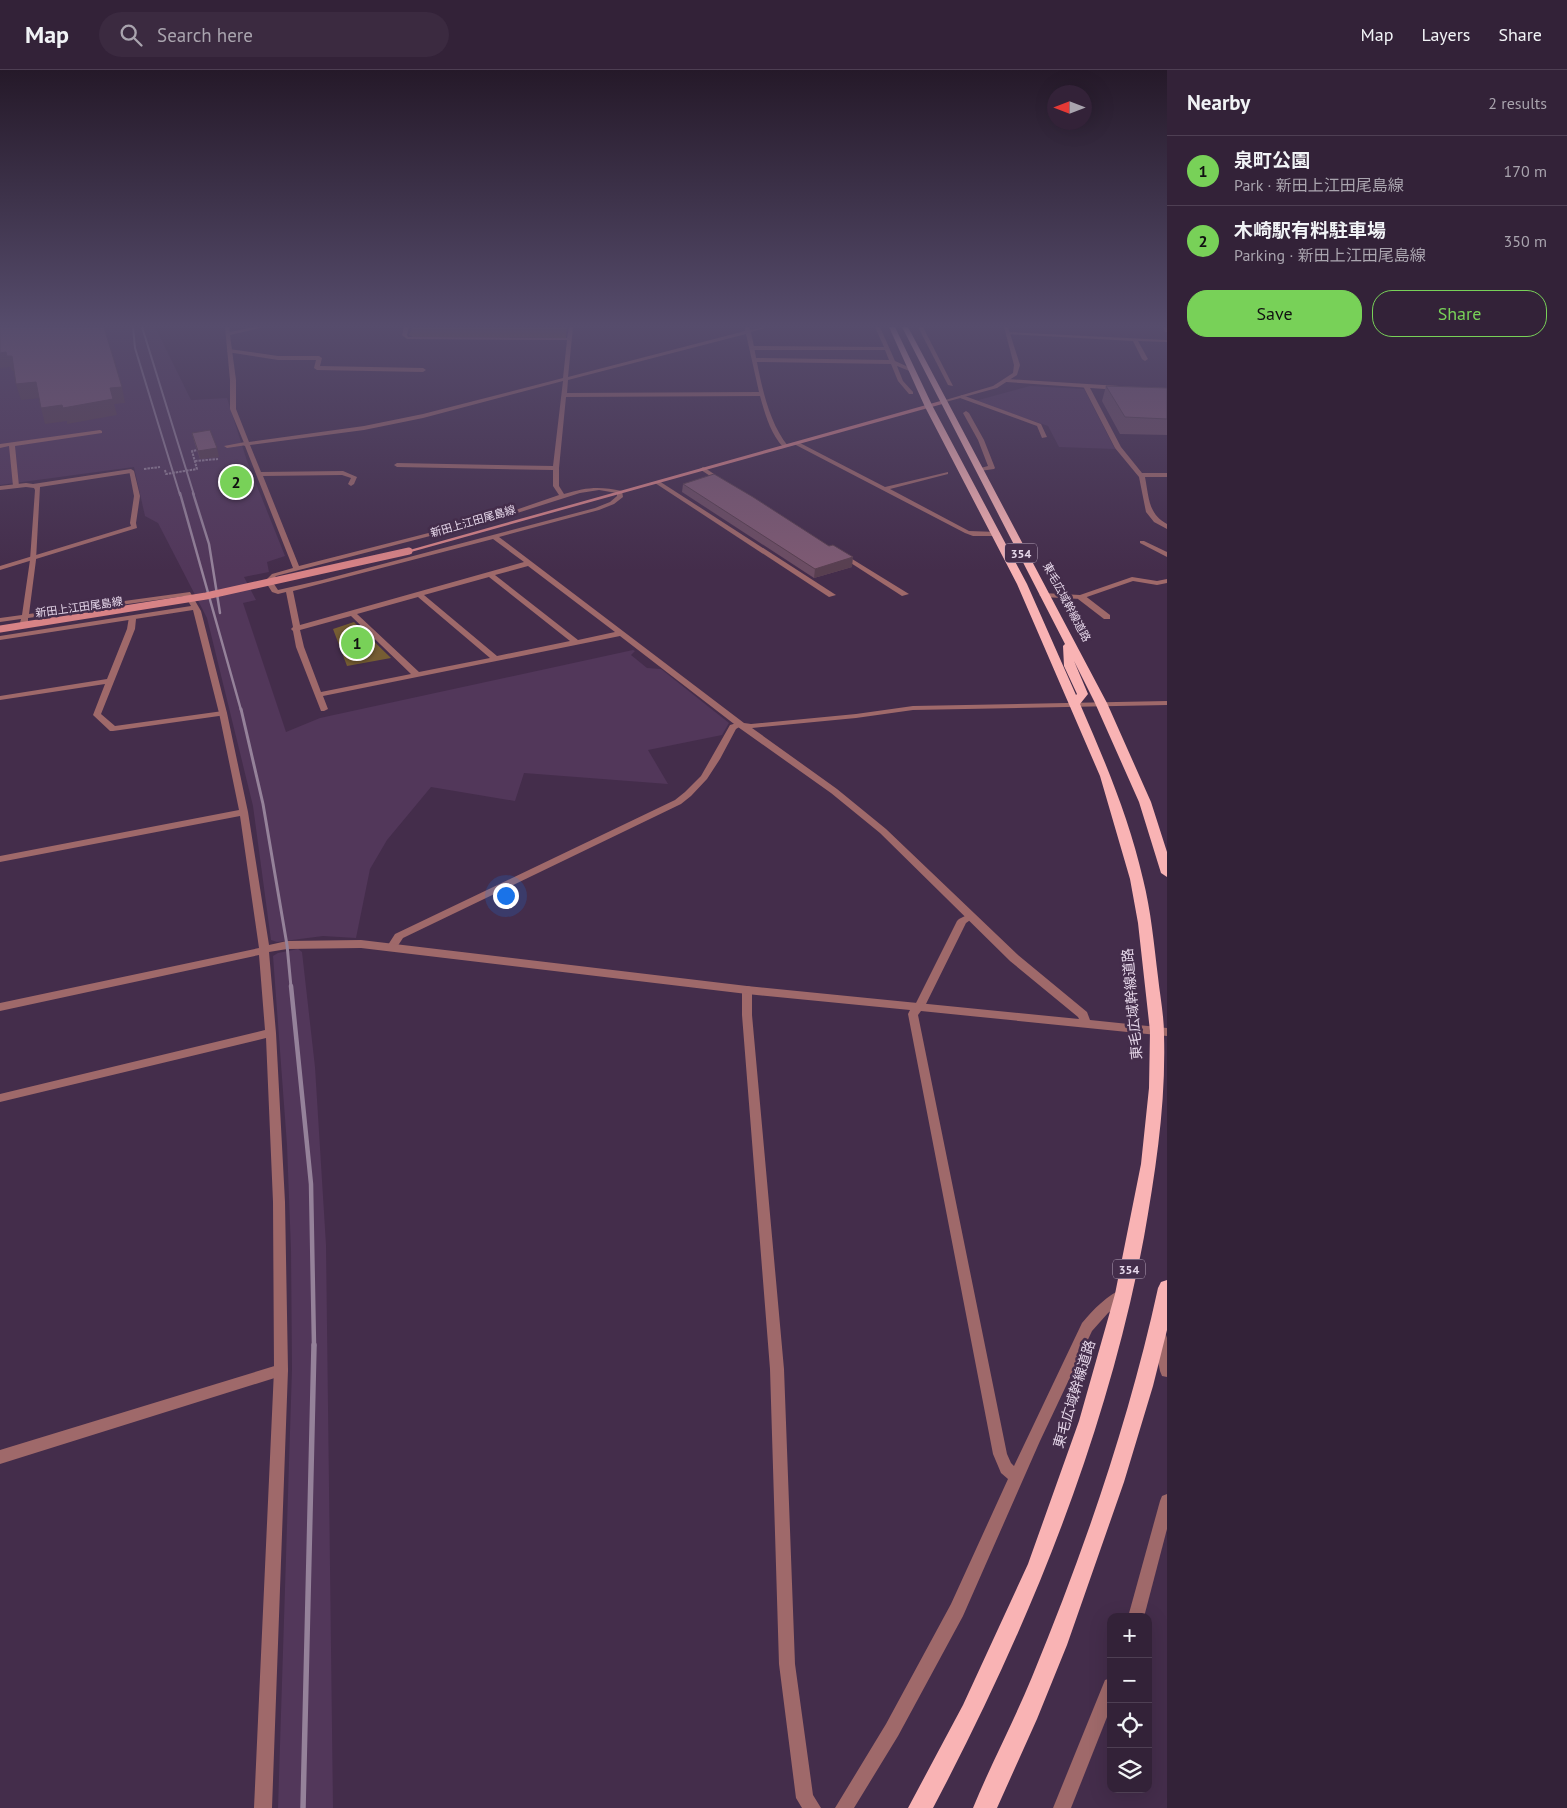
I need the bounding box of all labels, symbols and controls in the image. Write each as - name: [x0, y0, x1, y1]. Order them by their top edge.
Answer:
- search box: [99, 12, 449, 57]
- text: Map: [25, 19, 69, 50]
- icon: search: [117, 21, 145, 49]
- text: Search here: [157, 23, 253, 47]
- text: Map: [1361, 23, 1393, 46]
- text: Layers: [1421, 23, 1470, 46]
- text: Share: [1498, 23, 1542, 46]
- north arrow: [1047, 85, 1092, 130]
- text: Nearby: [1187, 89, 1250, 116]
- text: 2 results: [1488, 93, 1547, 113]
- text: 泉町公園: [1234, 148, 1310, 172]
- text: 1: [1198, 161, 1208, 181]
- text: 170 m: [1504, 161, 1547, 181]
- text: Park · 新田上江田尾島線: [1234, 175, 1404, 195]
- text: 木崎駅有料駐車場: [1234, 218, 1386, 242]
- text: 2: [1198, 231, 1208, 251]
- text: 350 m: [1504, 231, 1547, 251]
- text: Parking · 新田上江田尾島線: [1234, 245, 1426, 265]
- button: Save: [1187, 290, 1362, 337]
- button: Share: [1372, 290, 1547, 337]
- pin: 2: [220, 463, 252, 501]
- street label: 新田上江田尾島線: [429, 502, 517, 540]
- road number: 354: [1005, 543, 1037, 562]
- street label: 東毛広域幹線道路: [1040, 560, 1094, 644]
- street label: 新田上江田尾島線: [34, 594, 124, 620]
- pin: 1: [341, 624, 373, 662]
- your location: [493, 883, 519, 909]
- street label: 東毛広域幹線道路: [1118, 947, 1146, 1061]
- road number: 354: [1113, 1260, 1145, 1278]
- street label: 東毛広域幹線道路: [1049, 1338, 1099, 1450]
- map controls: [1107, 1613, 1152, 1793]
- button: +: [1107, 1613, 1152, 1658]
- button: −: [1107, 1658, 1152, 1703]
- button: locate: [1107, 1703, 1152, 1748]
- button: layers: [1107, 1748, 1152, 1793]

